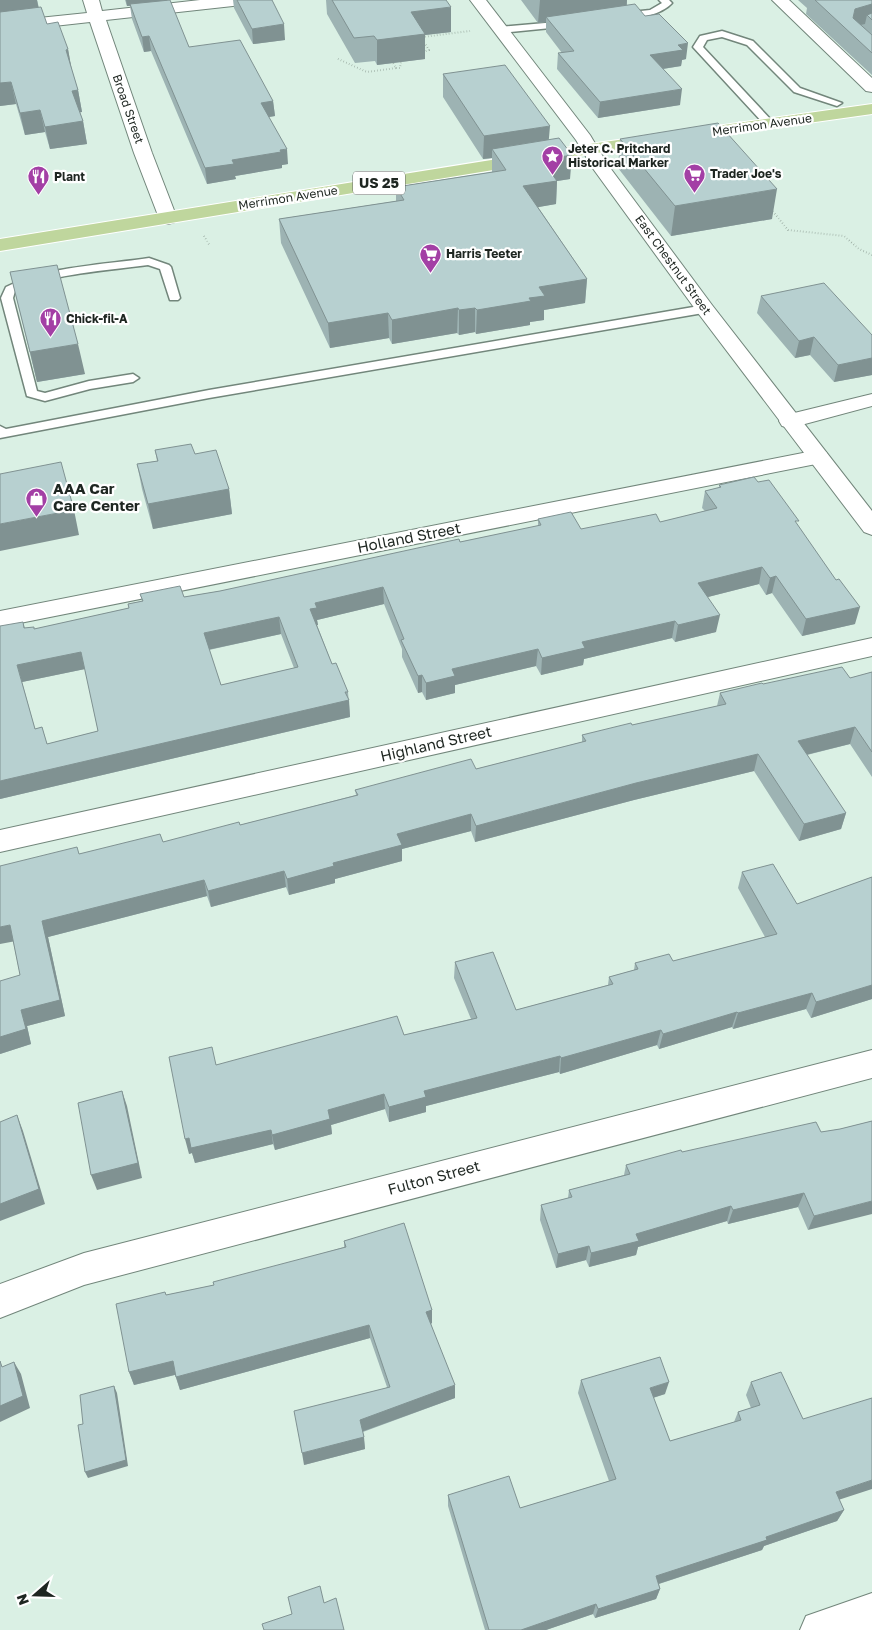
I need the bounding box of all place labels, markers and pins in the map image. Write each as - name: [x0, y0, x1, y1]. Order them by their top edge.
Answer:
- place label: Jeter C. Pritchard Historical Marker: [568, 141, 670, 170]
- place icon: Jeter C. Pritchard Historical Marker: [540, 144, 564, 175]
- supermarket icon: Trader Joe's: [682, 162, 706, 193]
- restaurant icon: Plant: [26, 165, 50, 196]
- place label: Trader Joe's: [710, 166, 782, 181]
- place label: Plant: [54, 169, 85, 184]
- supermarket icon: Harris Teeter: [418, 242, 442, 273]
- place label: Harris Teeter: [446, 246, 522, 261]
- restaurant icon: Chick-fil-A: [38, 307, 62, 338]
- place label: Chick-fil-A: [66, 311, 128, 326]
- place label: AAA Car Care Center: [53, 479, 140, 514]
- shop icon: AAA Car Care Center: [25, 486, 49, 517]

